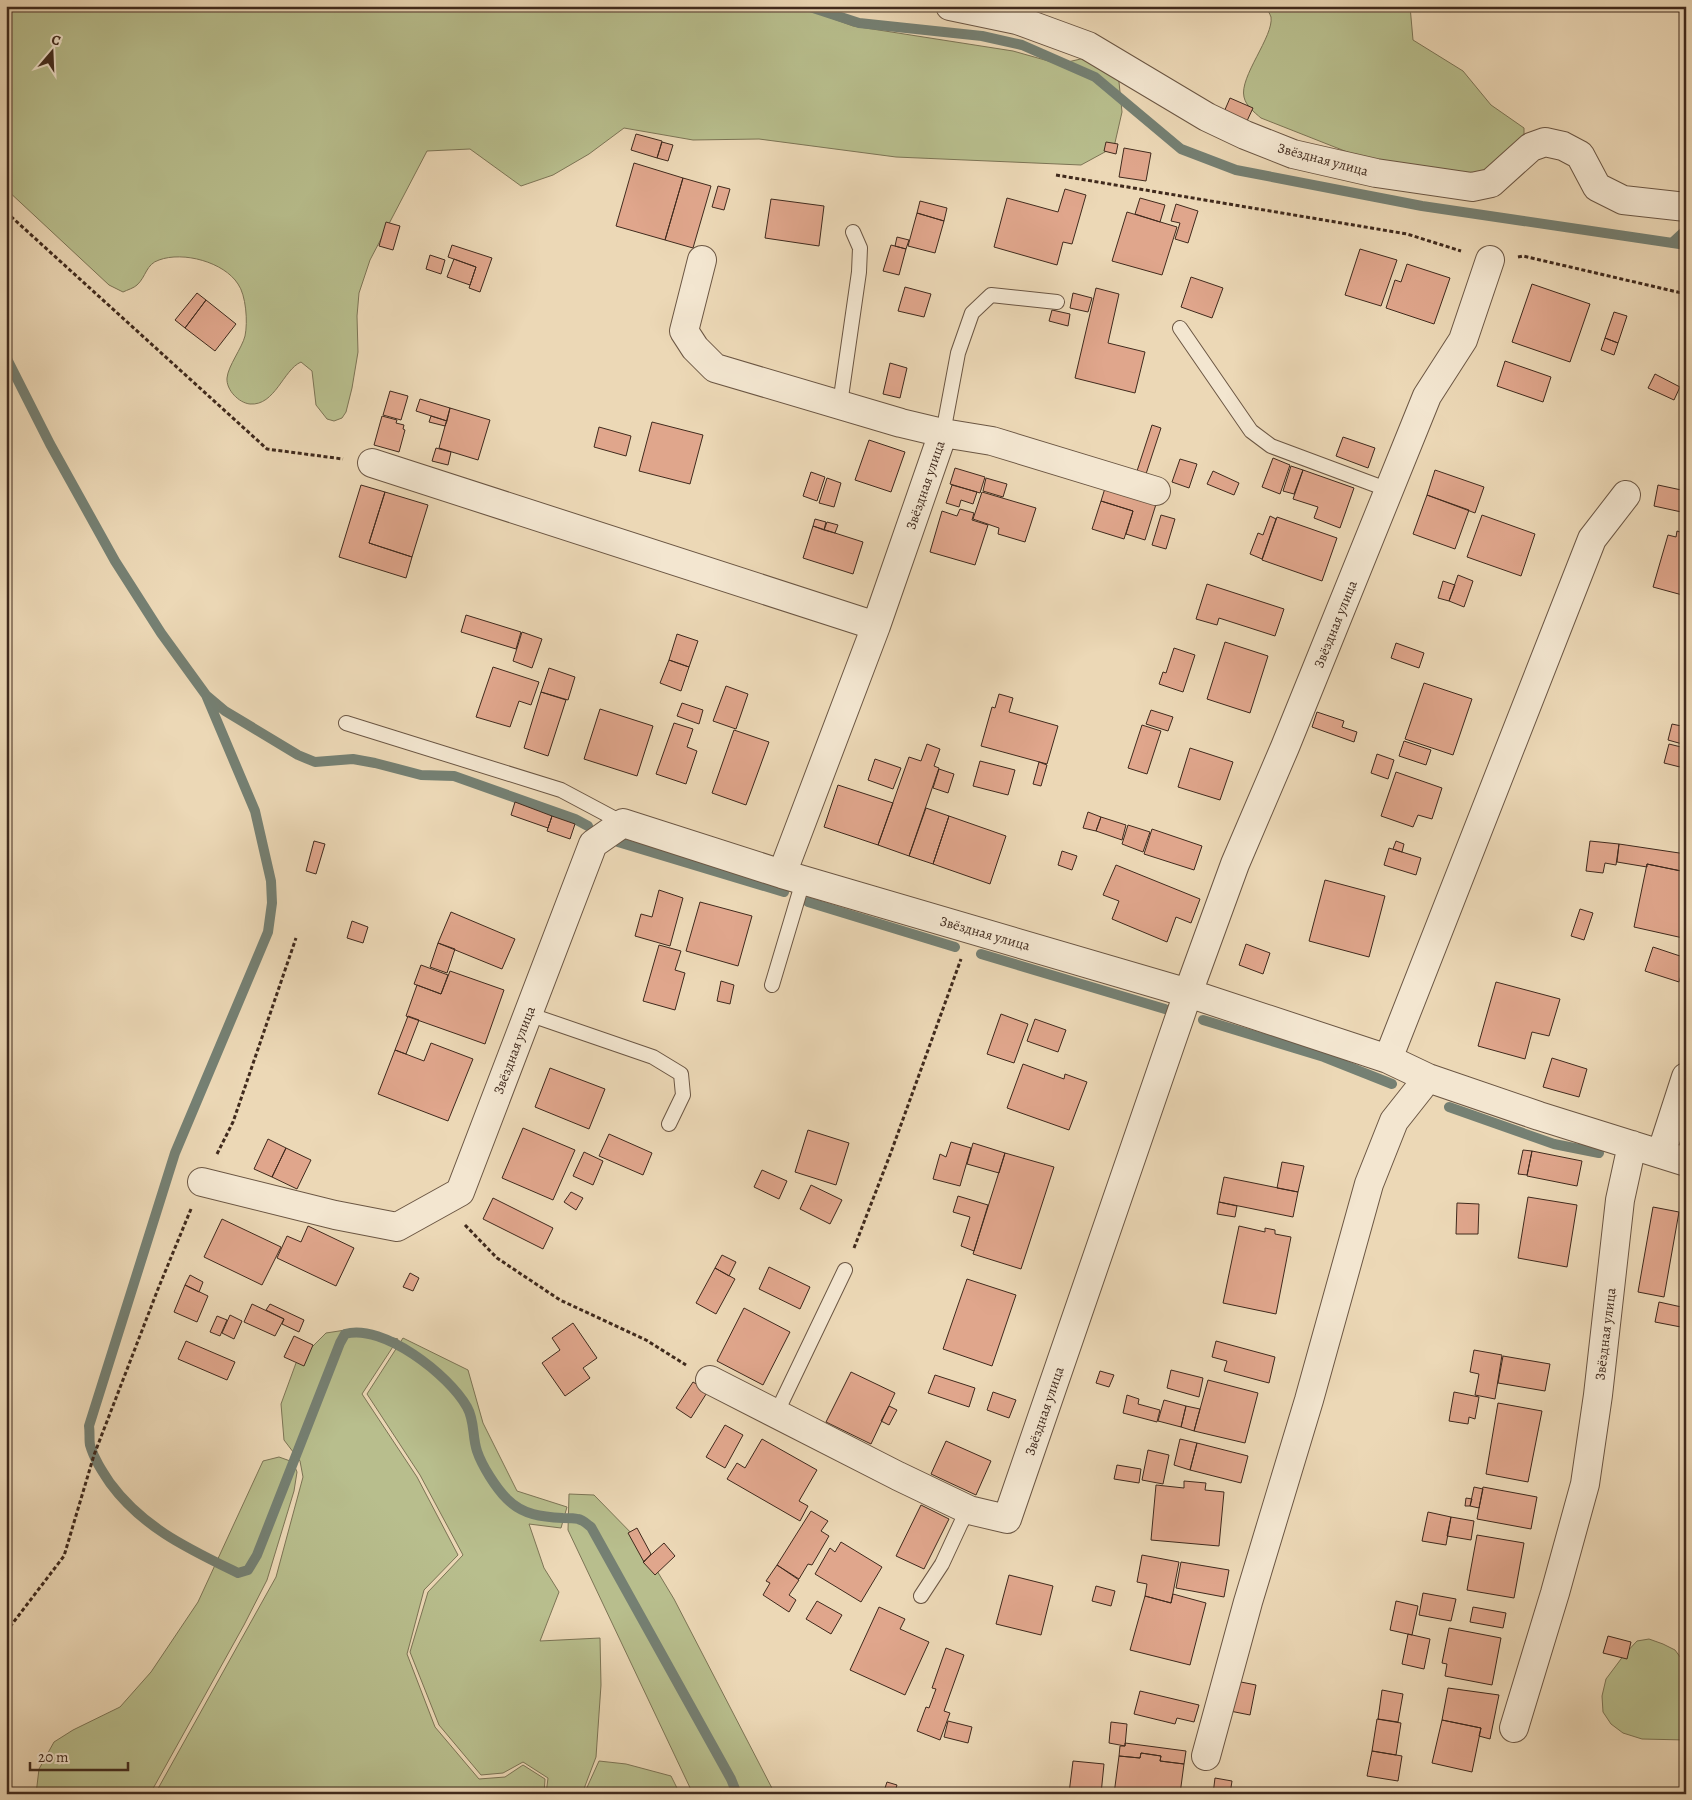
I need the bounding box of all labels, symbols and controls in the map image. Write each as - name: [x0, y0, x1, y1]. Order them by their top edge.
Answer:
- north arrow: [28, 28, 78, 78]
- text: С: [49, 30, 64, 51]
- street label: Звёздная улица: [1275, 138, 1371, 181]
- street label: Звёздная улица: [901, 438, 950, 532]
- street label: Звёздная улица: [1309, 577, 1362, 671]
- street label: Звёздная улица: [938, 912, 1033, 956]
- street label: Звёздная улица: [489, 1003, 540, 1097]
- street label: Звёздная улица: [1590, 1286, 1621, 1381]
- street label: Звёздная улица: [1020, 1364, 1069, 1458]
- scale bar: [30, 1740, 128, 1772]
- text: 20 m: [38, 1747, 69, 1767]

